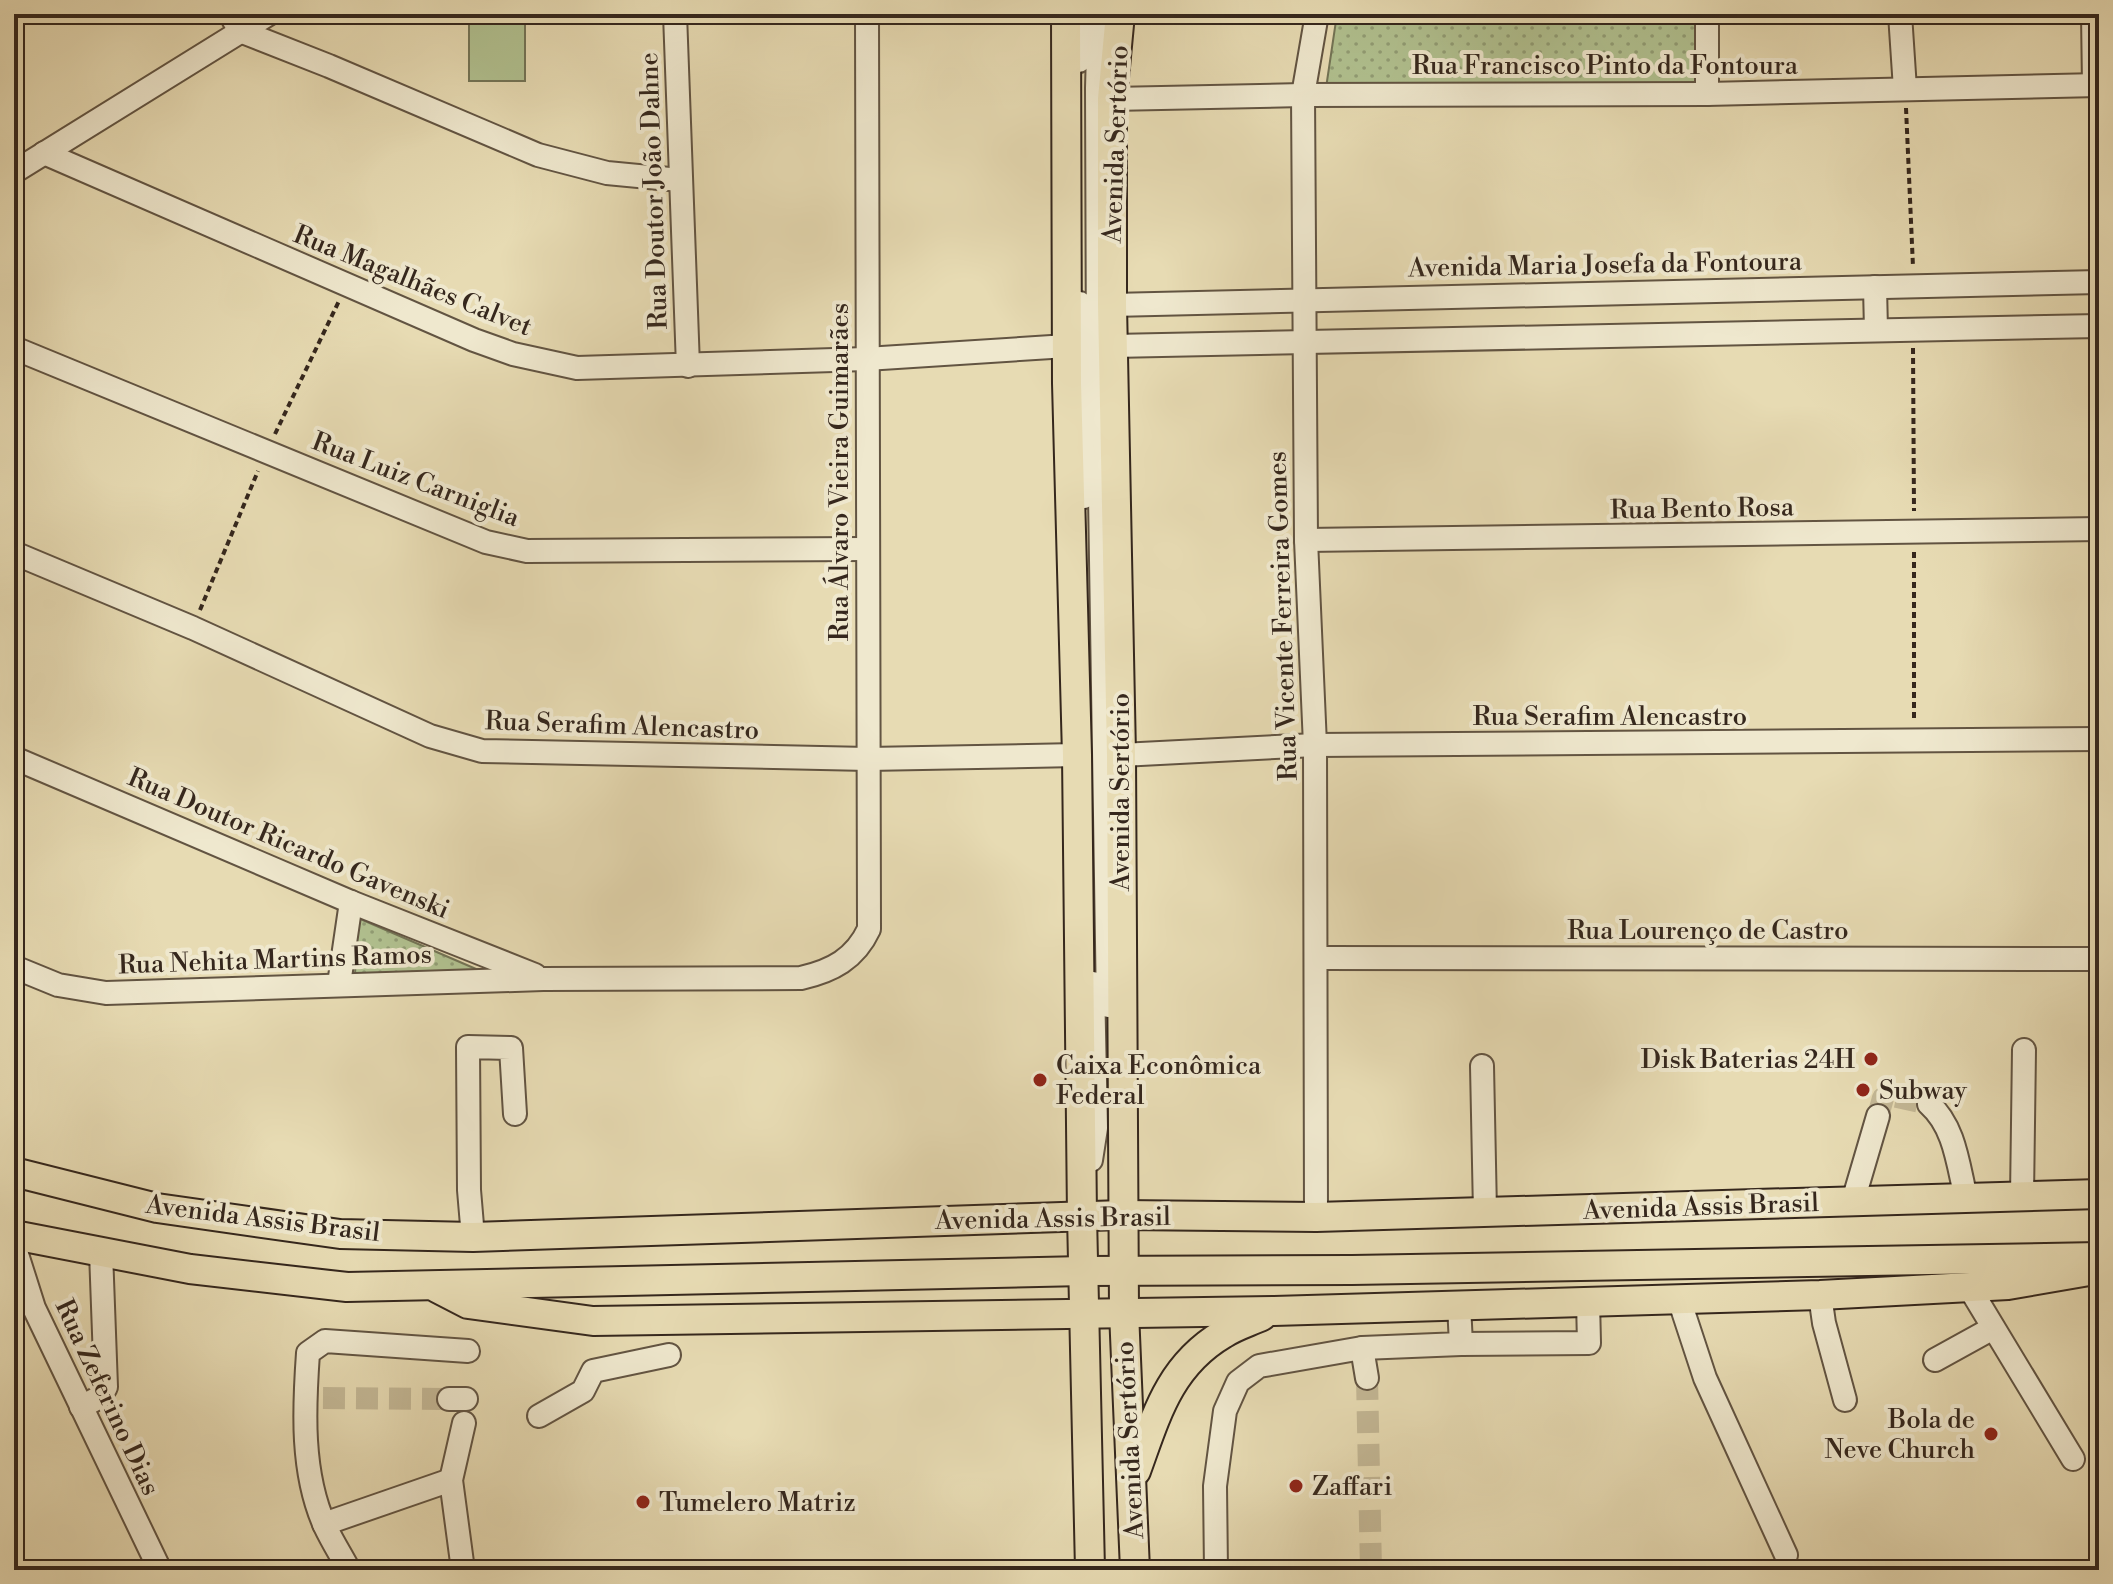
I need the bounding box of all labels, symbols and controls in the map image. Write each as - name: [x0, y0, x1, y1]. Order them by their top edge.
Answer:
- street label: Avenida Sertório: [1097, 44, 1135, 245]
- street label: Rua Francisco Pinto da Fontoura: [1412, 50, 1799, 82]
- street label: Rua Doutor João Dahne: [633, 52, 675, 330]
- street label: Rua Magalhães Calvet: [289, 219, 536, 343]
- street label: Avenida Maria Josefa da Fontoura: [1407, 246, 1803, 284]
- street label: Rua Álvaro Vieira Guimarães: [822, 303, 856, 641]
- street label: Rua Luiz Carniglia: [307, 426, 525, 534]
- street label: Rua Vicente Ferreira Gomes: [1261, 451, 1305, 781]
- street label: Rua Bento Rosa: [1610, 491, 1795, 527]
- street label: Avenida Sertório: [1105, 693, 1137, 892]
- street label: Rua Serafim Alencastro: [1473, 701, 1747, 733]
- street label: Rua Serafim Alencastro: [484, 705, 760, 747]
- street label: Rua Doutor Ricardo Gavenski: [123, 762, 454, 926]
- street label: Rua Lourenço de Castro: [1567, 915, 1849, 947]
- street label: Rua Nehita Martins Ramos: [118, 939, 433, 981]
- place label: Disk Baterias 24H: [1641, 1044, 1855, 1076]
- place label: Caixa Econômica Federal: [1056, 1050, 1262, 1112]
- marker: Disk Baterias 24H: [1862, 1050, 1880, 1068]
- marker: Caixa Econômica Federal: [1031, 1071, 1049, 1089]
- place label: Subway: [1879, 1075, 1967, 1107]
- marker: Subway: [1854, 1081, 1872, 1099]
- street label: Avenida Assis Brasil: [1582, 1187, 1820, 1227]
- street label: Avenida Assis Brasil: [143, 1189, 382, 1249]
- street label: Avenida Assis Brasil: [934, 1201, 1171, 1237]
- street label: Rua Zeferino Dias: [48, 1294, 166, 1500]
- street label: Avenida Sertório: [1109, 1340, 1151, 1541]
- place label: Bola de Neve Church: [1824, 1404, 1975, 1466]
- marker: Bola de Neve Church: [1982, 1425, 2000, 1443]
- place label: Zaffari: [1312, 1471, 1392, 1503]
- marker: Zaffari: [1287, 1477, 1305, 1495]
- place label: Tumelero Matriz: [659, 1487, 856, 1519]
- marker: Tumelero Matriz: [634, 1493, 652, 1511]

